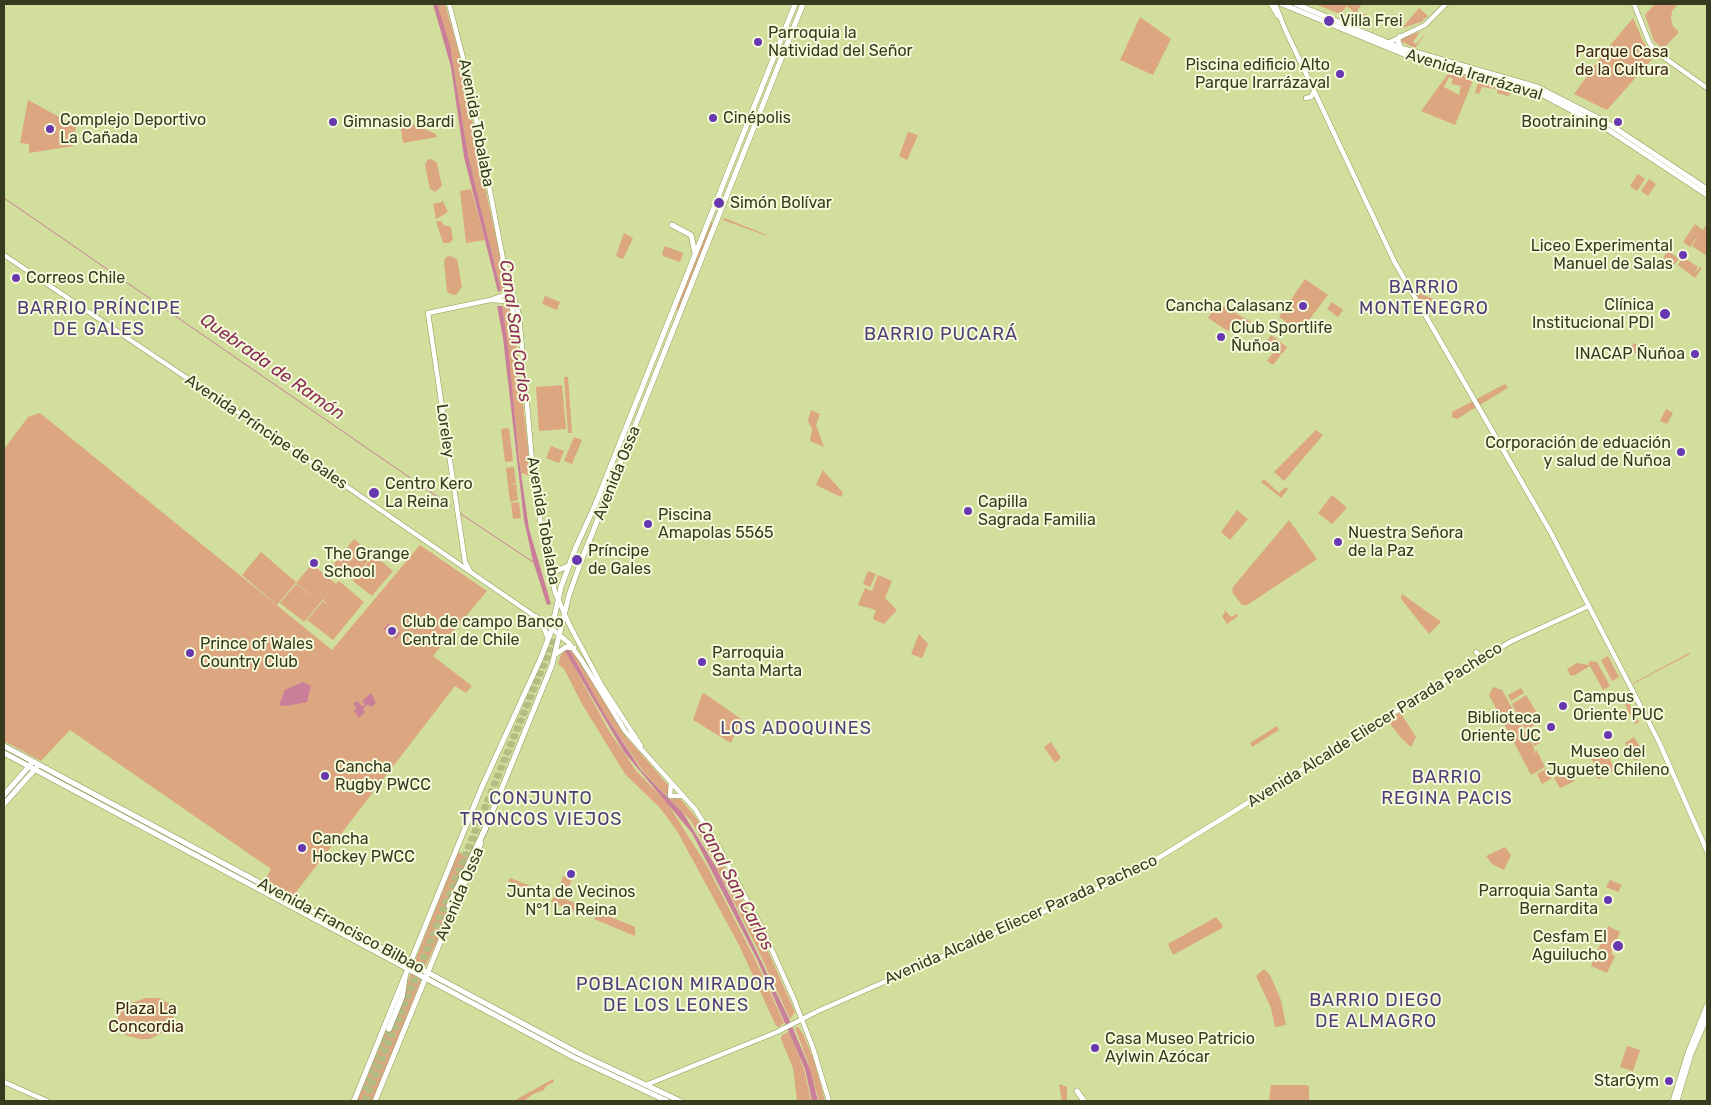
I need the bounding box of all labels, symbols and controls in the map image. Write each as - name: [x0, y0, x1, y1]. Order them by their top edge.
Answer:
- place label: Villa Frei: [1340, 11, 1403, 31]
- marker: Villa Frei: [1322, 14, 1336, 28]
- place label: Parroquia la Natividad del Señor: [768, 23, 913, 61]
- marker: Parroquia la Natividad del Señor: [752, 36, 764, 48]
- park label: Parque Casa de la Cultura: [1575, 42, 1669, 80]
- street label: Avenida Irarrázaval: [1403, 45, 1545, 105]
- place label: Piscina edificio Alto Parque Irarrázaval: [1186, 55, 1330, 93]
- street label: Avenida Tobalaba: [454, 57, 498, 189]
- marker: Piscina edificio Alto Parque Irarrázaval: [1334, 68, 1346, 80]
- place label: Cinépolis: [723, 108, 791, 128]
- place label: Complejo Deportivo La Cañada: [60, 110, 206, 148]
- place label: Gimnasio Bardi: [343, 112, 454, 132]
- marker: Cinépolis: [707, 112, 719, 124]
- place label: Bootraining: [1521, 112, 1608, 132]
- marker: Gimnasio Bardi: [327, 116, 339, 128]
- marker: Bootraining: [1612, 116, 1624, 128]
- marker: Complejo Deportivo La Cañada: [44, 123, 56, 135]
- place label: Simón Bolívar: [730, 193, 832, 213]
- marker: Simón Bolívar: [712, 196, 726, 210]
- place label: Liceo Experimental Manuel de Salas: [1531, 236, 1673, 274]
- marker: Liceo Experimental Manuel de Salas: [1677, 249, 1689, 261]
- water label: Canal San Carlos: [494, 259, 536, 403]
- place label: Correos Chile: [26, 268, 125, 288]
- marker: Correos Chile: [10, 272, 22, 284]
- district label: BARRIO MONTENEGRO: [1358, 277, 1490, 320]
- place label: Clínica Institucional PDI: [1532, 295, 1654, 333]
- place label: Cancha Calasanz: [1165, 296, 1293, 316]
- district label: BARRIO PRÍNCIPE DE GALES: [15, 298, 183, 340]
- marker: Cancha Calasanz: [1297, 300, 1309, 312]
- marker: Clínica Institucional PDI: [1658, 307, 1672, 321]
- water label: Quebrada de Ramón: [195, 309, 349, 425]
- place label: Club Sportlife Ñuñoa: [1231, 318, 1332, 356]
- district label: BARRIO PUCARÁ: [862, 324, 1020, 346]
- marker: Club Sportlife Ñuñoa: [1215, 331, 1227, 343]
- place label: INACAP Ñuñoa: [1575, 344, 1685, 364]
- marker: INACAP Ñuñoa: [1689, 348, 1701, 360]
- street label: Avenida Príncipe de Gales: [181, 370, 351, 494]
- street label: Loreley: [432, 403, 458, 459]
- street label: Avenida Ossa: [589, 423, 645, 523]
- place label: Corporación de eduación y salud de Ñuñoa: [1485, 433, 1671, 471]
- marker: Corporación de eduación y salud de Ñuñoa: [1675, 446, 1687, 458]
- street label: Avenida Tobalaba: [522, 455, 564, 587]
- place label: Centro Kero La Reina: [385, 474, 473, 512]
- marker: Centro Kero La Reina: [367, 486, 381, 500]
- place label: Capilla Sagrada Familia: [978, 492, 1096, 530]
- place label: Piscina Amapolas 5565: [658, 505, 773, 543]
- marker: Capilla Sagrada Familia: [962, 505, 974, 517]
- marker: Piscina Amapolas 5565: [642, 518, 654, 530]
- place label: Nuestra Señora de la Paz: [1348, 523, 1463, 561]
- marker: Nuestra Señora de la Paz: [1332, 536, 1344, 548]
- place label: Príncipe de Gales: [588, 541, 651, 579]
- place label: The Grange School: [324, 544, 409, 582]
- marker: Príncipe de Gales: [570, 553, 584, 567]
- marker: The Grange School: [308, 557, 320, 569]
- place label: Club de campo Banco Central de Chile: [402, 612, 564, 650]
- marker: Club de campo Banco Central de Chile: [386, 625, 398, 637]
- place label: Prince of Wales Country Club: [200, 634, 313, 672]
- street label: Avenida Alcalde Eliecer Parada Pacheco: [1244, 638, 1506, 812]
- place label: Parroquia Santa Marta: [712, 643, 802, 681]
- marker: Prince of Wales Country Club: [184, 647, 196, 659]
- marker: Parroquia Santa Marta: [696, 656, 708, 668]
- place label: Campus Oriente PUC: [1573, 687, 1664, 725]
- marker: Campus Oriente PUC: [1557, 700, 1569, 712]
- place label: Biblioteca Oriente UC: [1461, 708, 1541, 746]
- district label: LOS ADOQUINES: [719, 718, 873, 740]
- marker: Biblioteca Oriente UC: [1545, 721, 1557, 733]
- marker: Museo del Juguete Chileno: [1602, 729, 1614, 741]
- place label: Museo del Juguete Chileno: [1547, 742, 1669, 780]
- place label: Cancha Rugby PWCC: [335, 757, 431, 795]
- district label: BARRIO REGINA PACIS: [1380, 767, 1514, 810]
- marker: Cancha Rugby PWCC: [319, 770, 331, 782]
- district label: CONJUNTO TRONCOS VIEJOS: [458, 788, 624, 831]
- water label: Canal San Carlos: [692, 818, 778, 954]
- place label: Cancha Hockey PWCC: [312, 829, 415, 867]
- marker: Cancha Hockey PWCC: [296, 842, 308, 854]
- street label: Avenida Ossa: [432, 844, 488, 944]
- street label: Avenida Alcalde Eliecer Parada Pacheco: [881, 851, 1161, 989]
- marker: Junta de Vecinos N°1 La Reina: [565, 868, 577, 880]
- street label: Avenida Francisco Bilbao: [254, 874, 428, 978]
- place label: Parroquia Santa Bernardita: [1479, 881, 1598, 919]
- place label: Junta de Vecinos N°1 La Reina: [506, 882, 636, 920]
- marker: Parroquia Santa Bernardita: [1602, 894, 1614, 906]
- place label: Cesfam El Aguilucho: [1532, 927, 1607, 965]
- marker: Cesfam El Aguilucho: [1611, 939, 1625, 953]
- district label: POBLACION MIRADOR DE LOS LEONES: [574, 974, 778, 1016]
- district label: BARRIO DIEGO DE ALMAGRO: [1308, 990, 1444, 1032]
- park label: Plaza La Concordia: [108, 999, 184, 1037]
- place label: Casa Museo Patricio Aylwin Azócar: [1105, 1029, 1255, 1067]
- marker: Casa Museo Patricio Aylwin Azócar: [1089, 1042, 1101, 1054]
- place label: StarGym: [1594, 1071, 1659, 1091]
- marker: StarGym: [1663, 1075, 1675, 1087]

